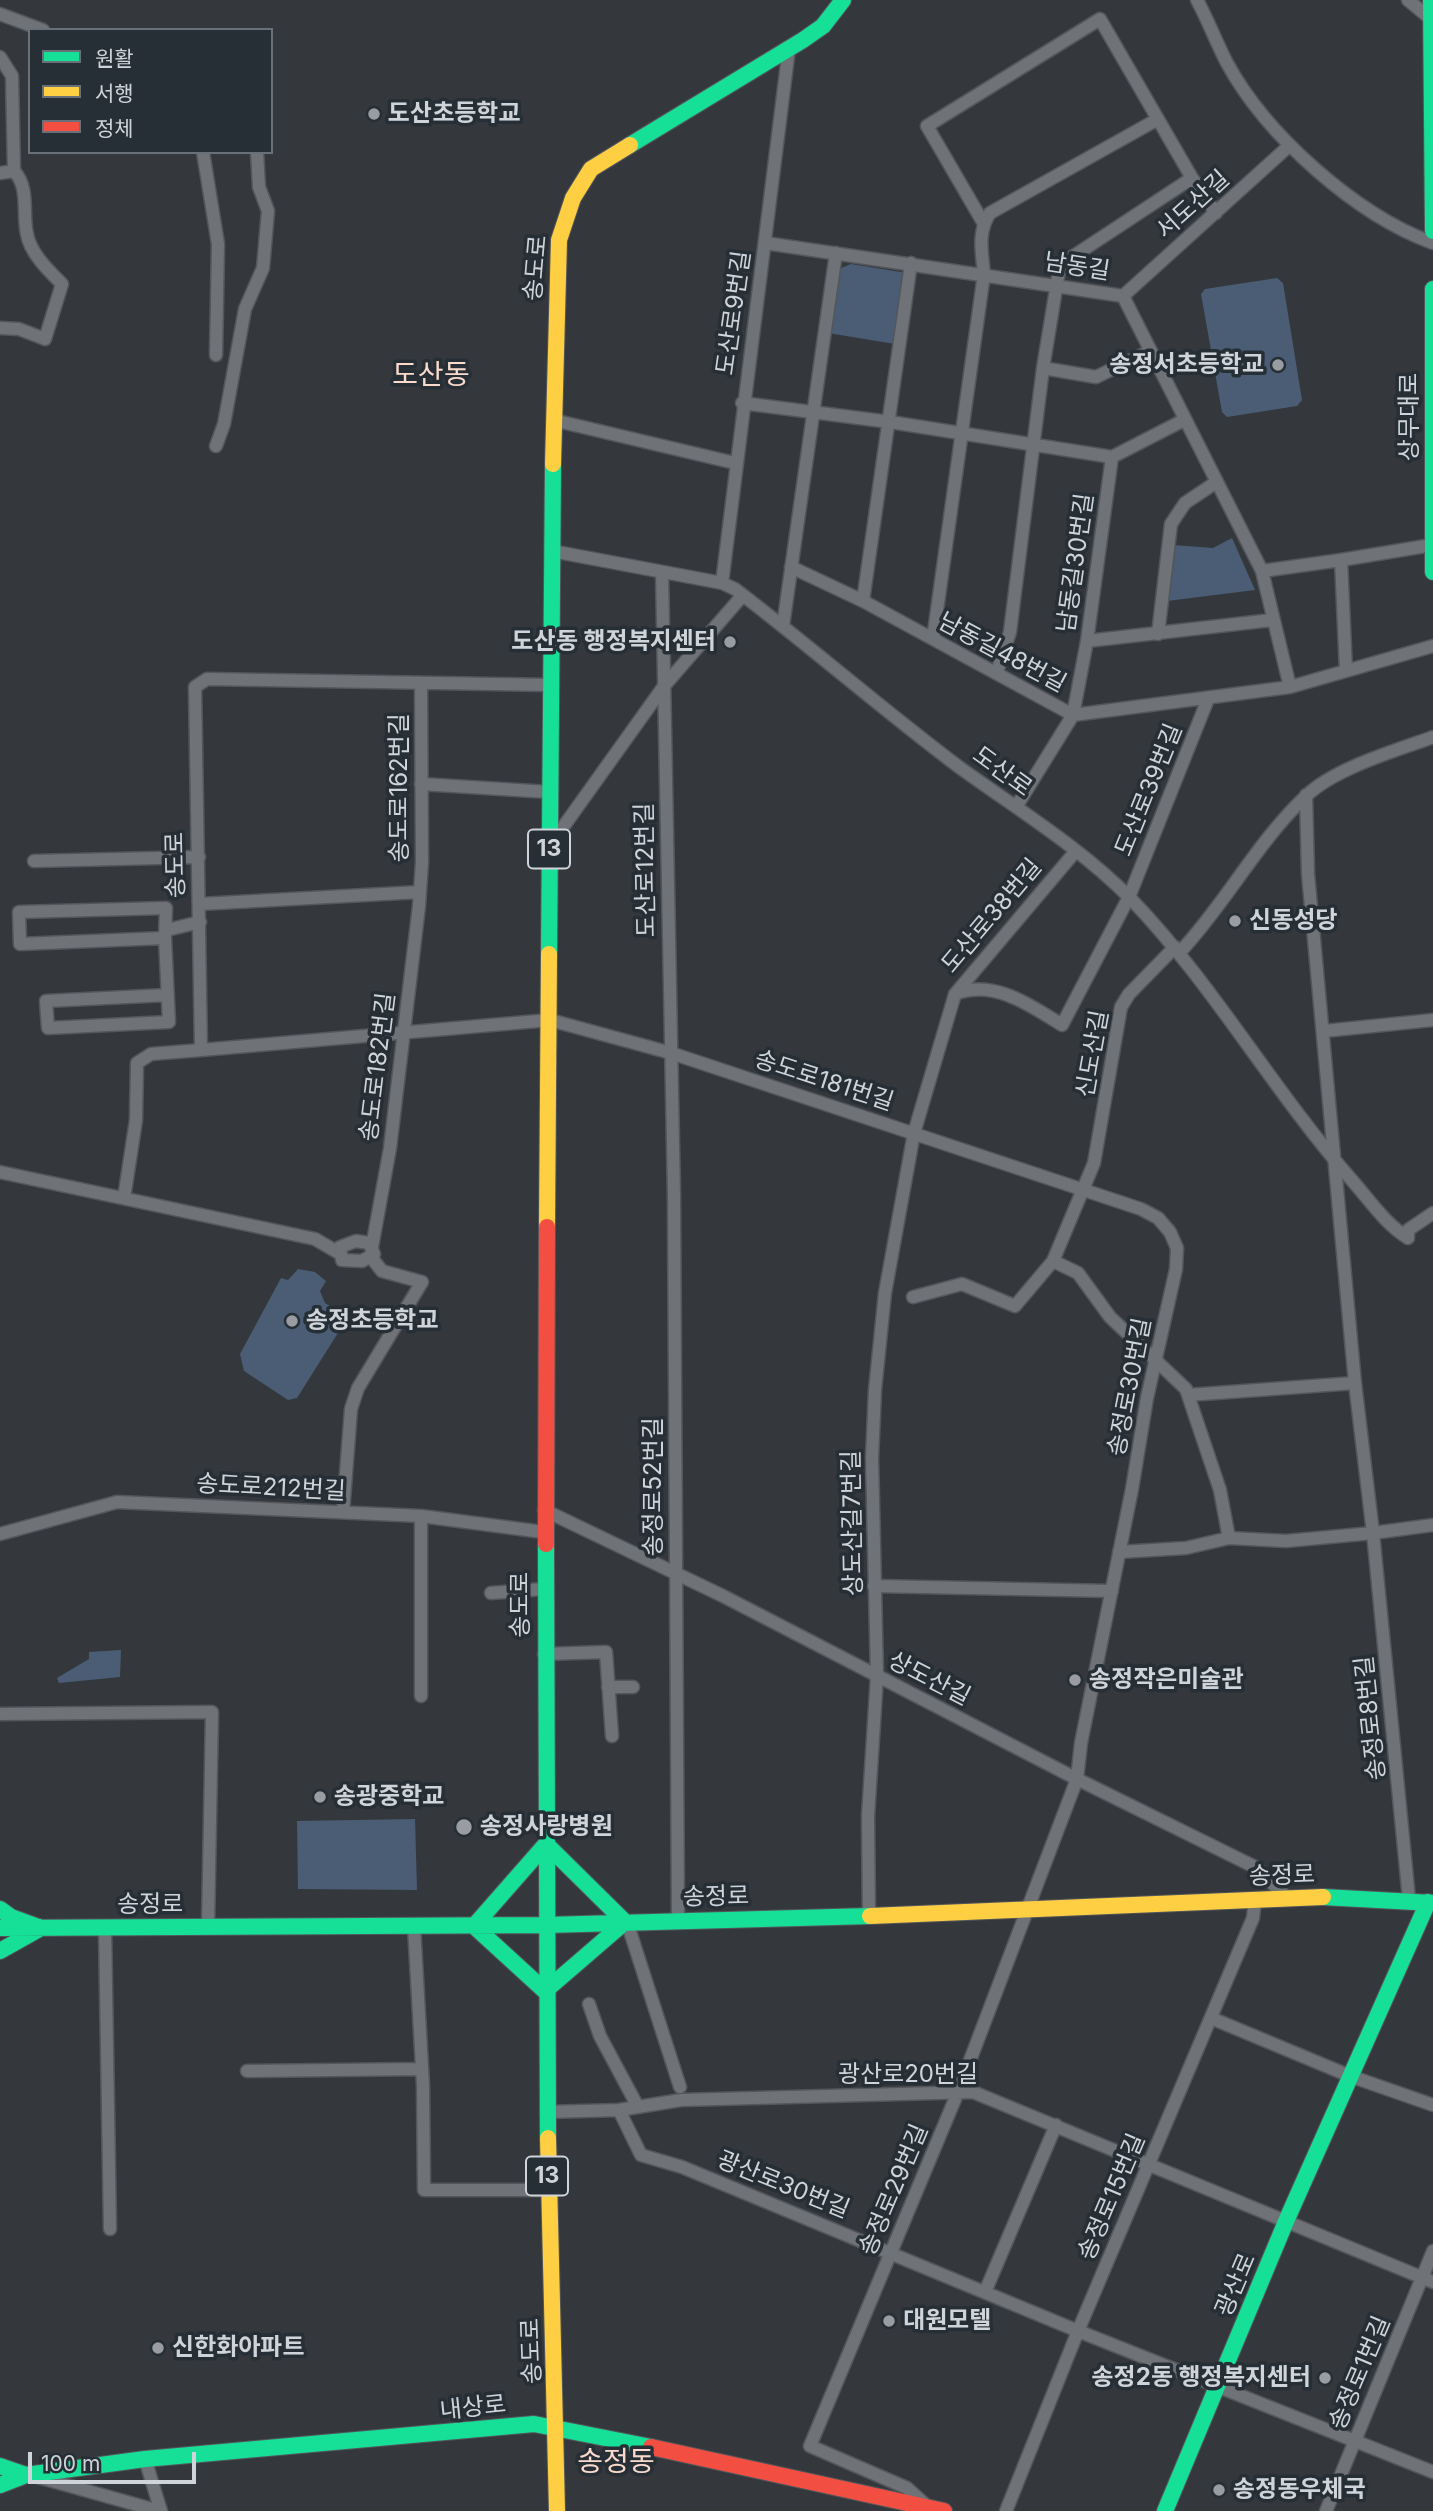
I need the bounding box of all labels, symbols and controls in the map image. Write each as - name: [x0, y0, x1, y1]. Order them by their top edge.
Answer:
- legend: [28, 28, 273, 154]
- text: 원활: [95, 46, 134, 71]
- text: 서행: [95, 81, 134, 106]
- place label: 도산초등학교: [388, 100, 520, 128]
- marker: 도산초등학교: [366, 106, 382, 122]
- text: 정체: [95, 116, 134, 141]
- street label: 서도산길: [1151, 165, 1235, 245]
- street label: 송도로: [519, 234, 553, 302]
- street label: 남동길: [1042, 248, 1112, 286]
- street label: 도산로9번길: [711, 249, 757, 377]
- place label: 송정서초등학교: [1109, 351, 1264, 379]
- marker: 송정서초등학교: [1270, 357, 1286, 373]
- district label: 도산동: [392, 359, 470, 393]
- street label: 상무대로: [1396, 373, 1424, 461]
- street label: 남동길30번길: [1052, 491, 1100, 635]
- street label: 남동길48번길: [933, 607, 1071, 699]
- place label: 도산동 행정복지센터: [512, 628, 716, 656]
- marker: 도산동 행정복지센터: [722, 634, 738, 650]
- street label: 송도로162번길: [386, 713, 414, 863]
- street label: 도산로39번길: [1109, 720, 1189, 860]
- street label: 도산로: [967, 741, 1037, 803]
- street label: 도산로12번길: [630, 802, 662, 938]
- road number: 13: [528, 830, 570, 869]
- street label: 송도로: [161, 832, 191, 898]
- street label: 도산로38번길: [936, 853, 1048, 979]
- place label: 신동성당: [1249, 907, 1337, 935]
- marker: 신동성당: [1227, 913, 1243, 929]
- street label: 송도로182번길: [355, 991, 401, 1143]
- street label: 신도산길: [1071, 1008, 1115, 1100]
- street label: 송도로181번길: [751, 1045, 897, 1117]
- place label: 송정초등학교: [306, 1307, 438, 1335]
- marker: 송정초등학교: [284, 1313, 300, 1329]
- street label: 송정로30번길: [1102, 1315, 1158, 1459]
- street label: 송정로52번길: [640, 1417, 668, 1557]
- street label: 상도산길7번길: [837, 1450, 869, 1596]
- street label: 송도로212번길: [196, 1470, 346, 1506]
- street label: 송도로: [507, 1572, 535, 1638]
- street label: 상도산길: [883, 1646, 975, 1712]
- street label: 송정로8번길: [1350, 1654, 1392, 1782]
- place label: 송정작은미술관: [1089, 1666, 1244, 1694]
- marker: 송정작은미술관: [1067, 1672, 1083, 1688]
- place label: 송광중학교: [334, 1783, 444, 1811]
- marker: 송광중학교: [312, 1789, 328, 1805]
- place label: 송정사랑병원: [480, 1813, 612, 1841]
- marker: 송정사랑병원: [454, 1817, 474, 1837]
- street label: 송정로: [1248, 1860, 1316, 1892]
- street label: 송정로: [683, 1882, 749, 1912]
- street label: 송정로: [117, 1891, 183, 1919]
- street label: 광산로20번길: [838, 2061, 978, 2089]
- street label: 송정로29번길: [853, 2120, 935, 2260]
- street label: 송정로15번길: [1072, 2129, 1152, 2265]
- street label: 광산로30번길: [713, 2145, 853, 2225]
- road number: 13: [526, 2156, 568, 2196]
- street label: 광산로: [1210, 2249, 1262, 2321]
- place label: 대원모텔: [903, 2307, 991, 2335]
- street label: 송정로1번길: [1323, 2312, 1397, 2434]
- marker: 대원모텔: [881, 2313, 897, 2329]
- street label: 송도로: [516, 2317, 548, 2385]
- place label: 신한화아파트: [172, 2334, 304, 2362]
- marker: 신한화아파트: [150, 2340, 166, 2356]
- place label: 송정2동 행정복지센터: [1091, 2364, 1311, 2392]
- marker: 송정2동 행정복지센터: [1317, 2370, 1333, 2386]
- street label: 내상로: [439, 2390, 507, 2426]
- scale bar: [32, 2438, 200, 2482]
- district label: 송정동: [577, 2446, 655, 2480]
- text: 100 m: [41, 2451, 100, 2476]
- place label: 송정동우체국: [1233, 2476, 1365, 2504]
- marker: 송정동우체국: [1211, 2482, 1227, 2498]

